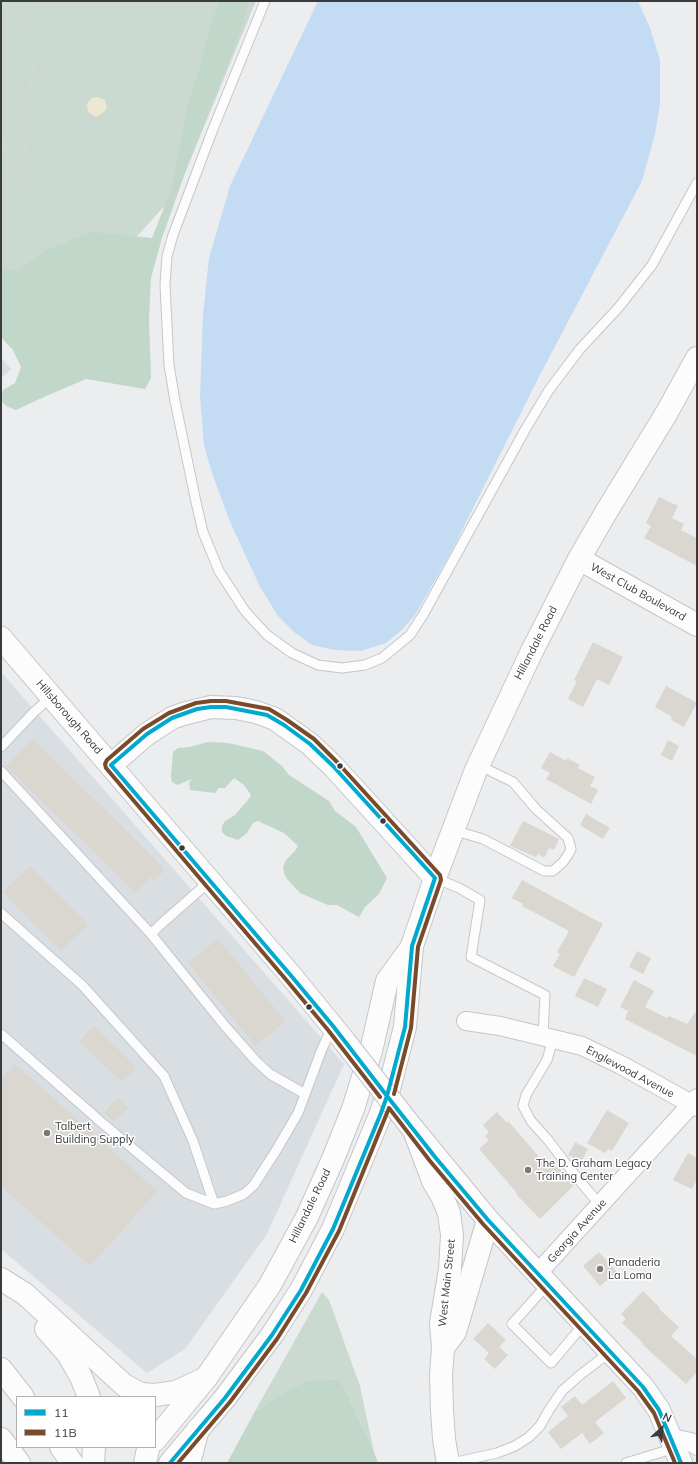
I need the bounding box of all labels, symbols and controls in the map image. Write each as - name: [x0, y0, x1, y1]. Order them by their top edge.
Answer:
- street label: West Club Boulevard: [588, 560, 688, 624]
- street label: Hillandale Road: [512, 604, 560, 682]
- street label: Hillsborough Road: [33, 677, 105, 757]
- unlabelled marker: [335, 761, 345, 771]
- unlabelled marker: [378, 816, 388, 826]
- unlabelled marker: [177, 843, 187, 853]
- unlabelled marker: [304, 1002, 314, 1012]
- street label: Englewood Avenue: [584, 1043, 676, 1101]
- place label: Talbert Building Supply: [55, 1120, 134, 1146]
- marker: Talbert Building Supply: [42, 1128, 52, 1138]
- place label: The D. Graham Legacy Training Center: [536, 1157, 652, 1183]
- marker: The D. Graham Legacy Training Center: [523, 1165, 533, 1175]
- street label: Hillandale Road: [286, 1167, 334, 1245]
- street label: Georgia Avenue: [545, 1196, 609, 1266]
- street label: West Main Street: [436, 1239, 458, 1327]
- place label: Panaderia La Loma: [608, 1256, 660, 1282]
- marker: Panaderia La Loma: [595, 1264, 605, 1274]
- legend: [16, 1396, 156, 1448]
- text: 11: [54, 1405, 68, 1420]
- north arrow: [642, 1408, 682, 1448]
- text: N: [660, 1409, 674, 1425]
- text: 11B: [54, 1425, 77, 1440]

